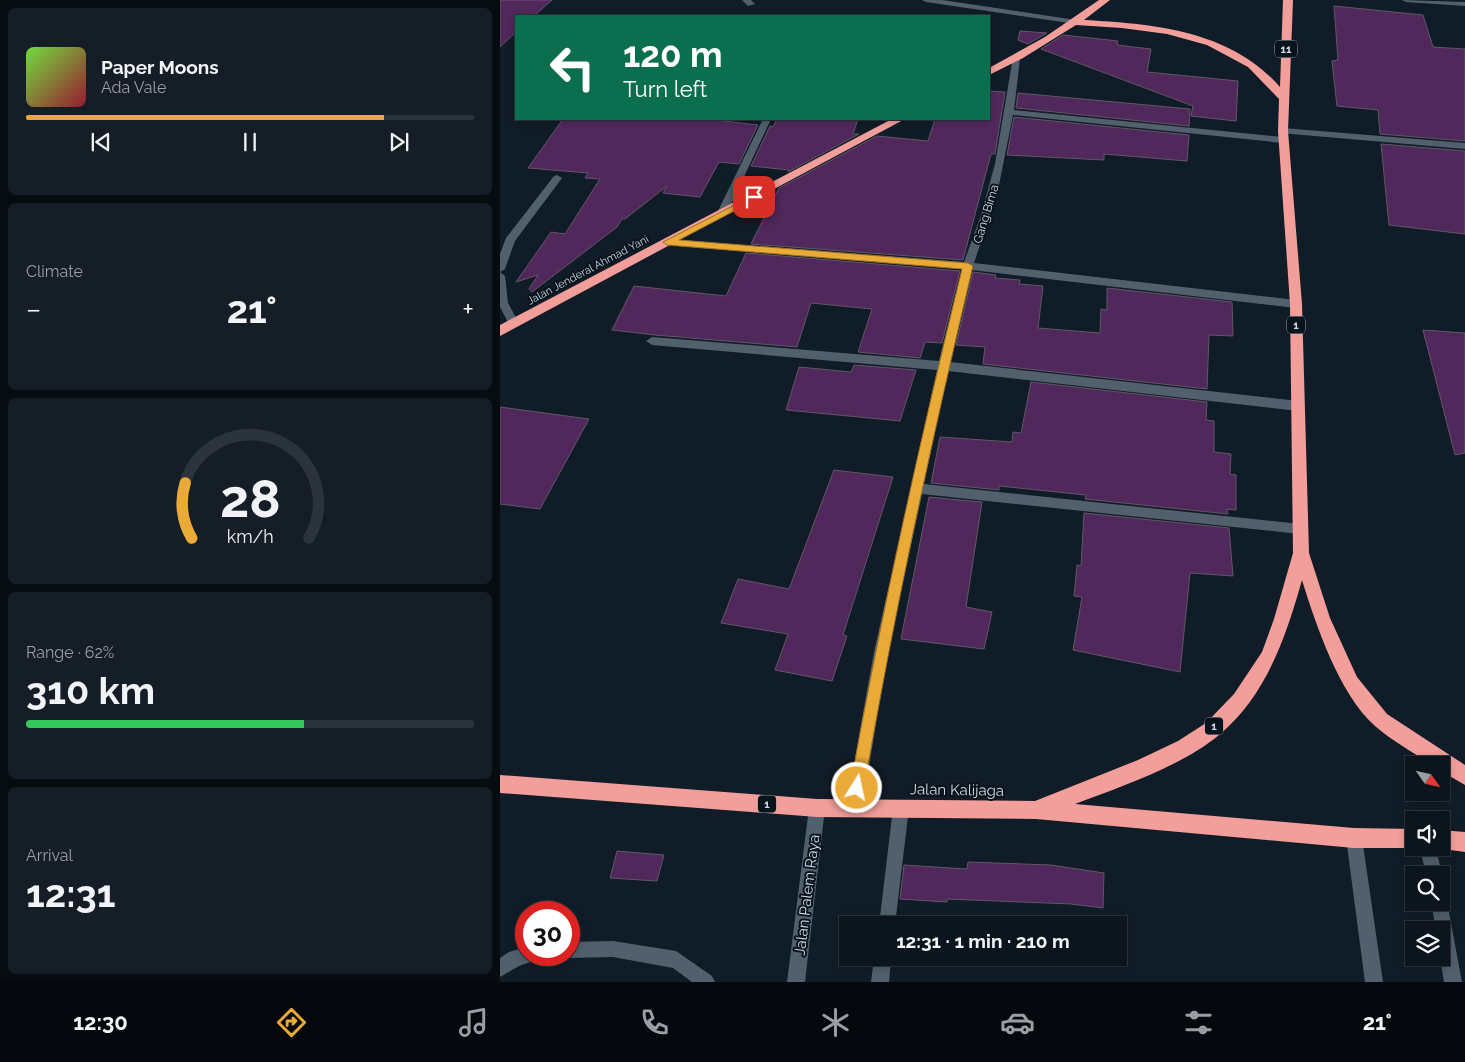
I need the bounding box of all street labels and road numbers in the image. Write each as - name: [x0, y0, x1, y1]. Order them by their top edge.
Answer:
- road number: 11: [1275, 41, 1297, 58]
- street label: Gang Bima: [970, 183, 1002, 245]
- street label: Jalan Jenderal Ahmad Yani: [525, 232, 651, 308]
- road number: 1: [1287, 316, 1305, 334]
- road number: 1: [1205, 718, 1223, 734]
- street label: Jalan Kalijaga: [910, 780, 1004, 800]
- road number: 1: [758, 796, 776, 812]
- street label: Jalan Palem Raya: [791, 833, 823, 957]

